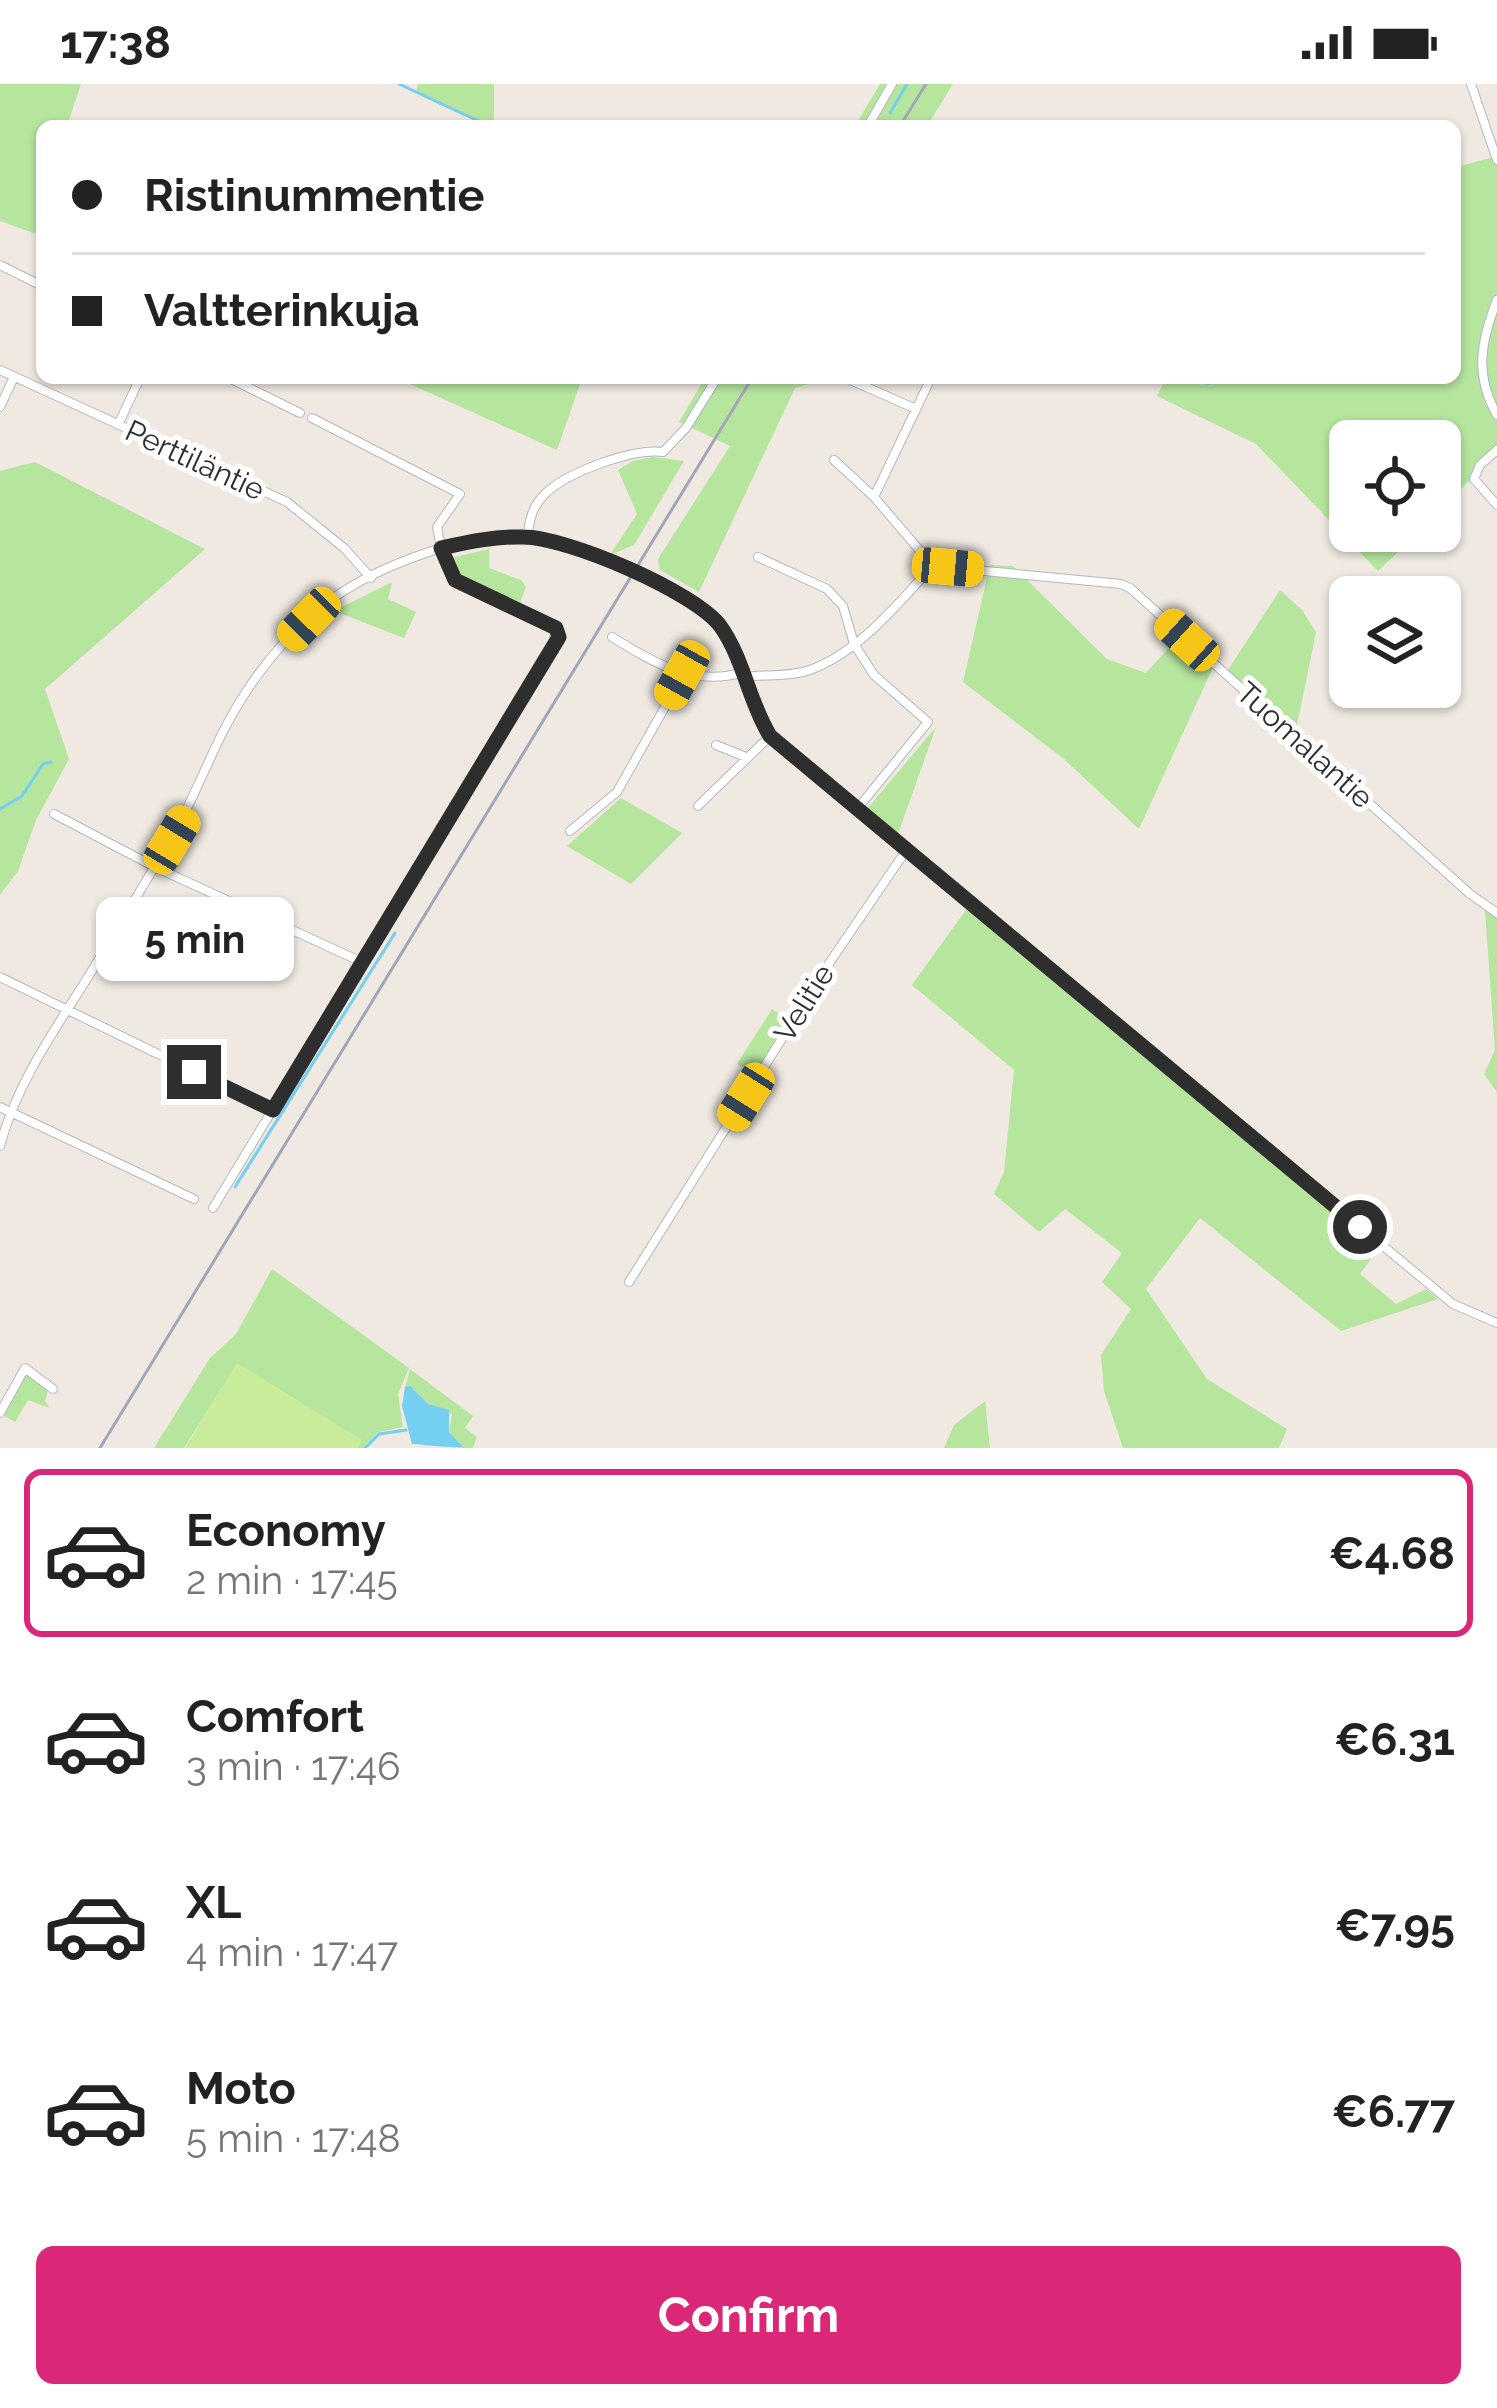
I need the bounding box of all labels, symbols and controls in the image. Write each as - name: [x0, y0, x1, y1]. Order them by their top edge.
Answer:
- text: 17:38: [60, 16, 171, 69]
- text: Ristinummentie: [144, 169, 485, 222]
- text: Valtterinkuja: [144, 284, 419, 337]
- street label: Perttiläntie: [120, 413, 270, 507]
- map controls: [1329, 420, 1461, 708]
- button: locate: [1329, 420, 1461, 552]
- car: [911, 546, 985, 588]
- button: layers: [1329, 576, 1461, 708]
- car: [271, 581, 347, 657]
- car: [1148, 603, 1226, 677]
- car: [649, 635, 715, 715]
- street label: Tuomalantie: [1230, 675, 1380, 815]
- car: [138, 800, 206, 880]
- callout: 5 min: [95, 898, 293, 982]
- text: 5 min: [145, 916, 245, 962]
- street label: Velitie: [767, 958, 841, 1048]
- route end: [167, 1045, 221, 1099]
- car: [712, 1057, 780, 1137]
- route start: [1333, 1200, 1387, 1254]
- icon: car: [42, 1499, 150, 1607]
- text: Economy: [186, 1504, 386, 1557]
- text: €4.68: [1329, 1527, 1455, 1580]
- text: 2 min · 17:45: [186, 1557, 398, 1603]
- icon: car: [42, 1685, 150, 1793]
- text: Comfort: [186, 1690, 364, 1743]
- text: €6.31: [1334, 1713, 1455, 1766]
- text: 3 min · 17:46: [186, 1743, 401, 1789]
- icon: car: [42, 1871, 150, 1979]
- text: XL: [186, 1876, 241, 1929]
- text: €7.95: [1335, 1899, 1455, 1952]
- text: 4 min · 17:47: [186, 1929, 398, 1975]
- icon: car: [42, 2057, 150, 2165]
- text: Moto: [186, 2062, 296, 2115]
- text: €6.77: [1332, 2085, 1455, 2138]
- text: 5 min · 17:48: [186, 2115, 401, 2161]
- button: Confirm: [36, 2246, 1461, 2384]

